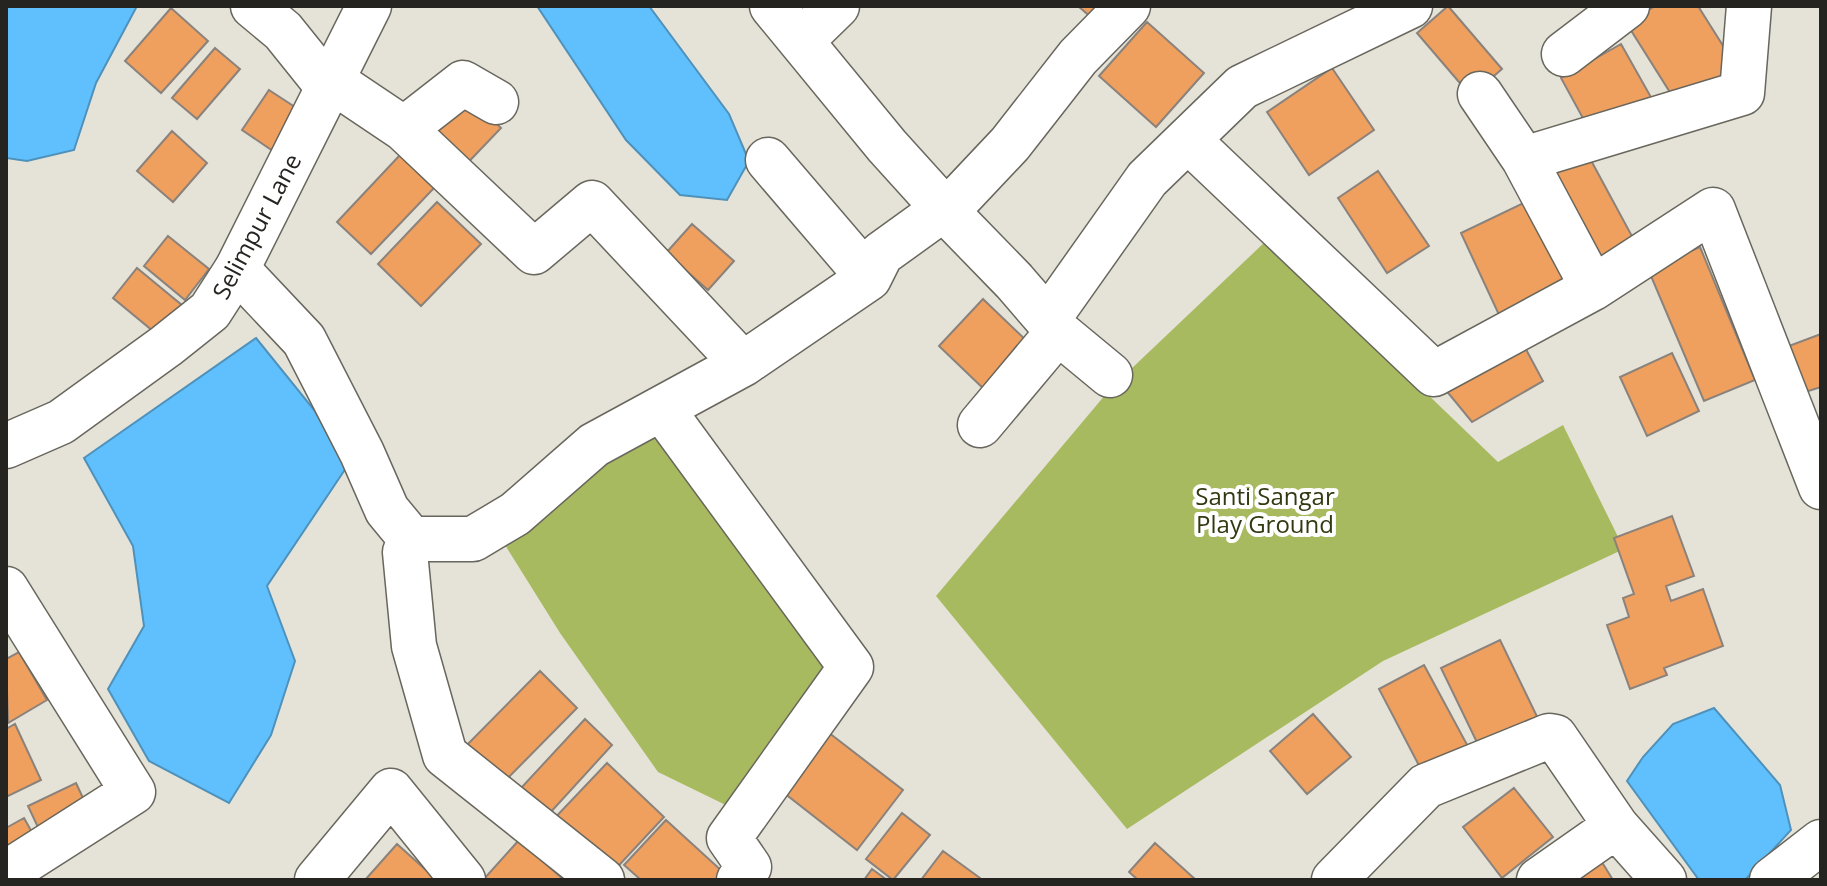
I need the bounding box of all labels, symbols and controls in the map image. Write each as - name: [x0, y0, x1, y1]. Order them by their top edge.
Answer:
- street label: Selimpur Lane: [204, 147, 308, 305]
- park label: Santi Sangar Play Ground: [1195, 479, 1335, 540]

